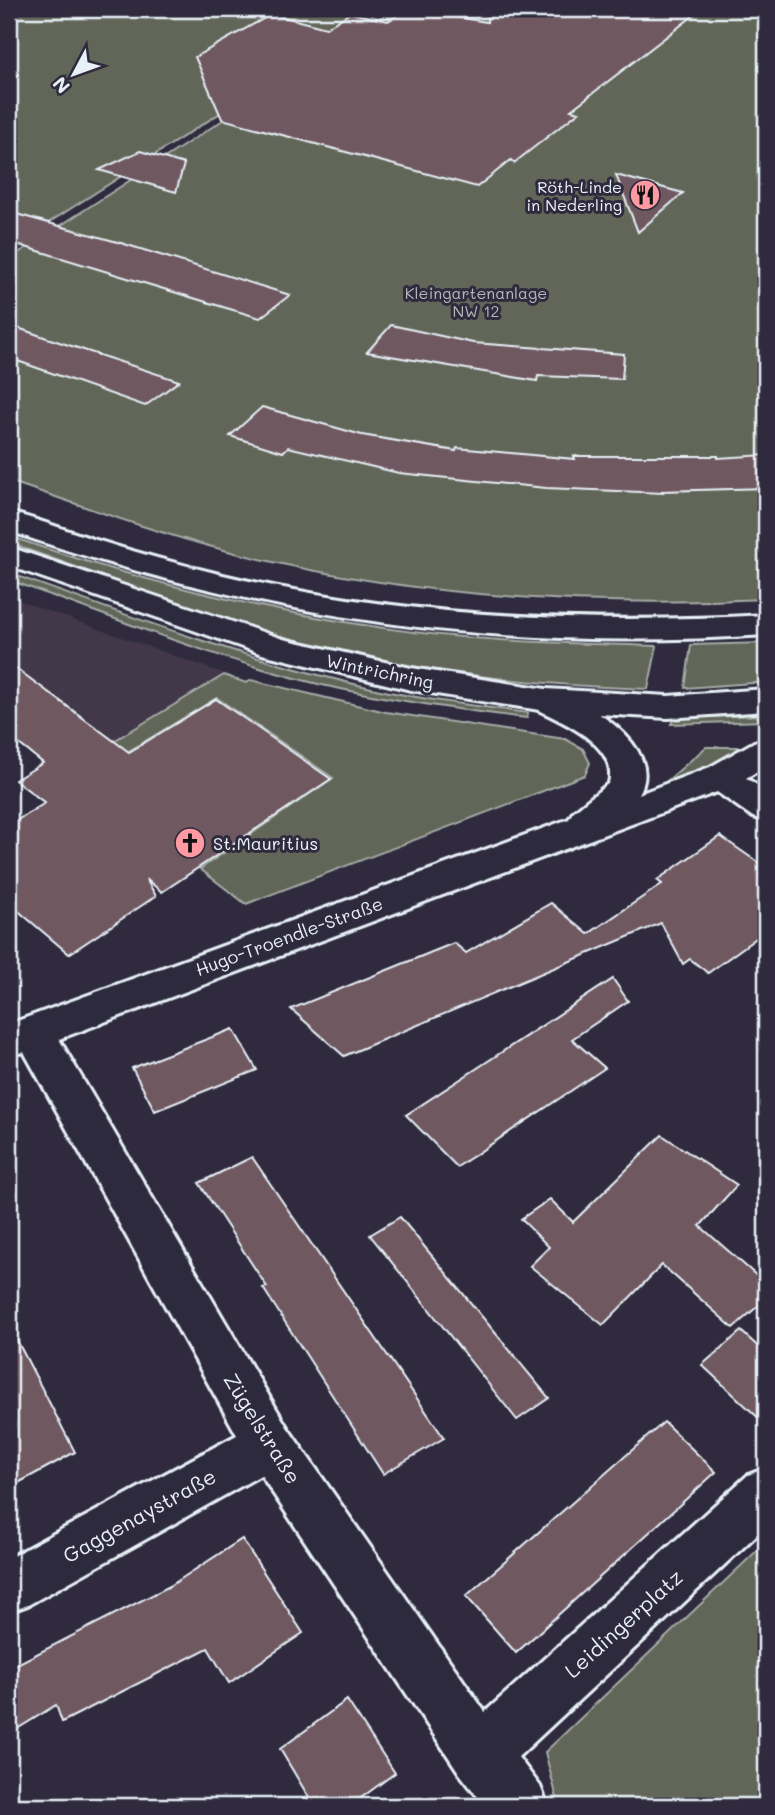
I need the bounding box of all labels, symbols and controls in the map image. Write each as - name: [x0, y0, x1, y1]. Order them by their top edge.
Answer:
- north arrow: [38, 38, 108, 108]
- text: N: [47, 72, 75, 99]
- place label: Röth-Linde in Nederling: [526, 176, 622, 215]
- restaurant icon: Röth-Linde in Nederling: [628, 178, 662, 212]
- park label: Kleingartenanlage NW 12: [405, 282, 547, 321]
- street label: Wintrichring: [324, 648, 436, 694]
- church icon: St.Mauritius: [173, 826, 207, 860]
- place label: St.Mauritius: [213, 831, 318, 855]
- street label: Hugo-Troendle-Straße: [192, 891, 386, 981]
- street label: Zügelstraße: [218, 1368, 308, 1488]
- street label: Gaggenaystraße: [58, 1462, 220, 1568]
- street label: Leidingerplatz: [558, 1563, 688, 1683]

